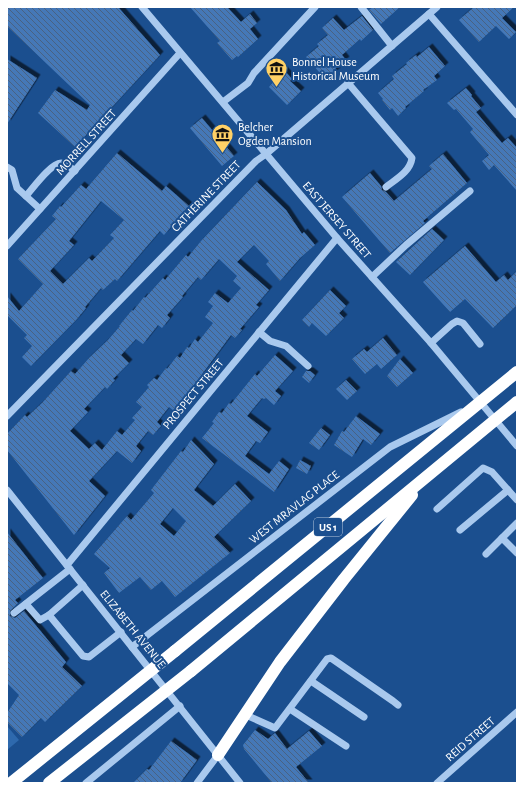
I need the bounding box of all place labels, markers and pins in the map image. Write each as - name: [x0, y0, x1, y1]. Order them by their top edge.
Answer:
- museum icon: Bonnel House Historical Museum: [264, 56, 290, 89]
- place label: Bonnel House Historical Museum: [292, 56, 380, 82]
- museum icon: Belcher Ogden Mansion: [209, 121, 235, 154]
- place label: Belcher Ogden Mansion: [238, 121, 312, 147]

